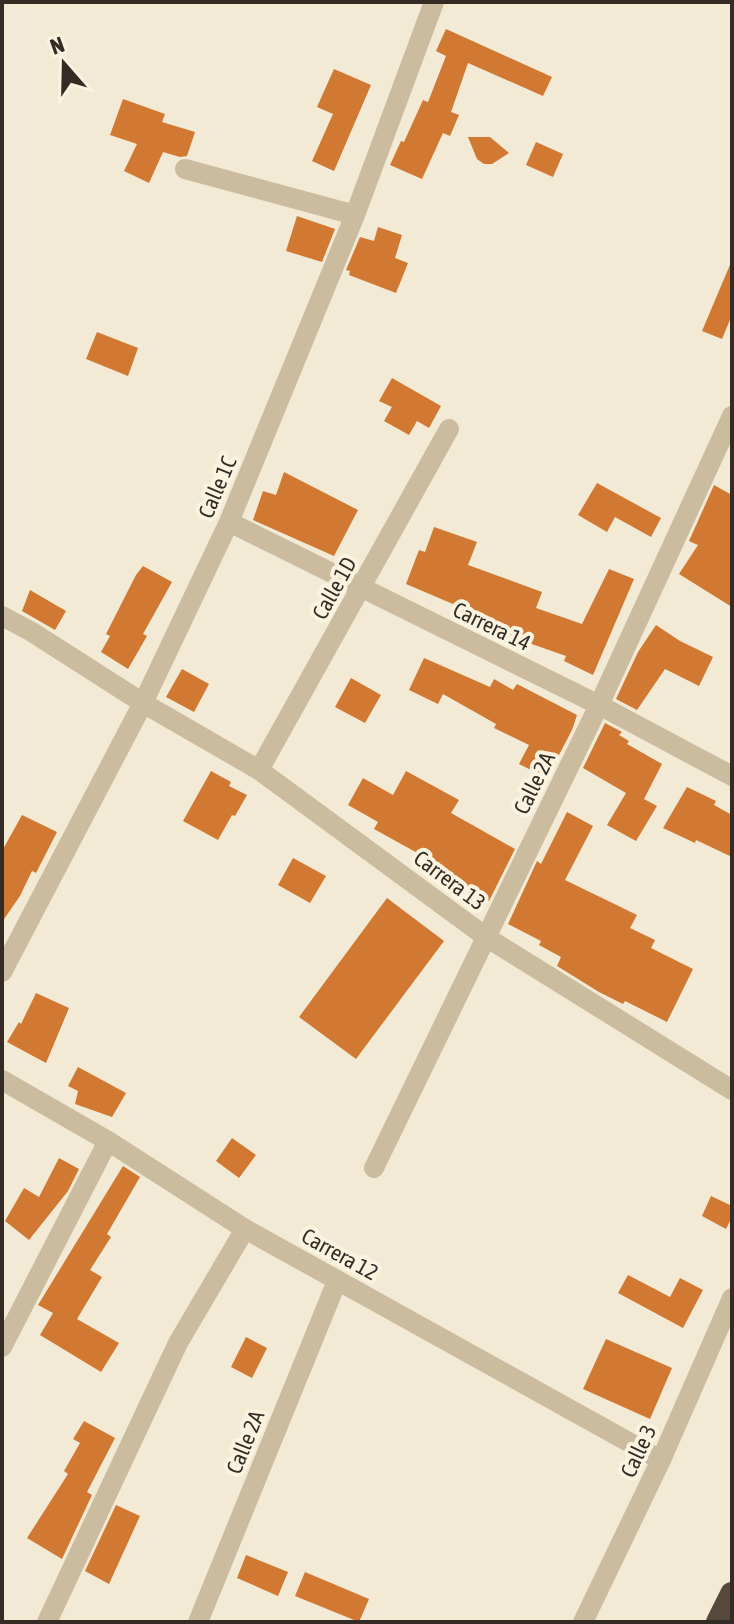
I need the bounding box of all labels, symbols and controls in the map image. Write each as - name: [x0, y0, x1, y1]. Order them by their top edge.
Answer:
- north arrow: [24, 24, 104, 104]
- text: N: [47, 31, 68, 60]
- street label: Calle 1C: [192, 452, 242, 522]
- street label: Calle 1D: [306, 552, 362, 624]
- street label: Carrera 14: [449, 596, 535, 656]
- street label: Calle 2A: [508, 748, 560, 818]
- street label: Carrera 13: [409, 845, 491, 915]
- street label: Carrera 12: [297, 1222, 383, 1286]
- street label: Calle 2A: [221, 1406, 269, 1477]
- street label: Calle 3: [615, 1421, 661, 1481]

